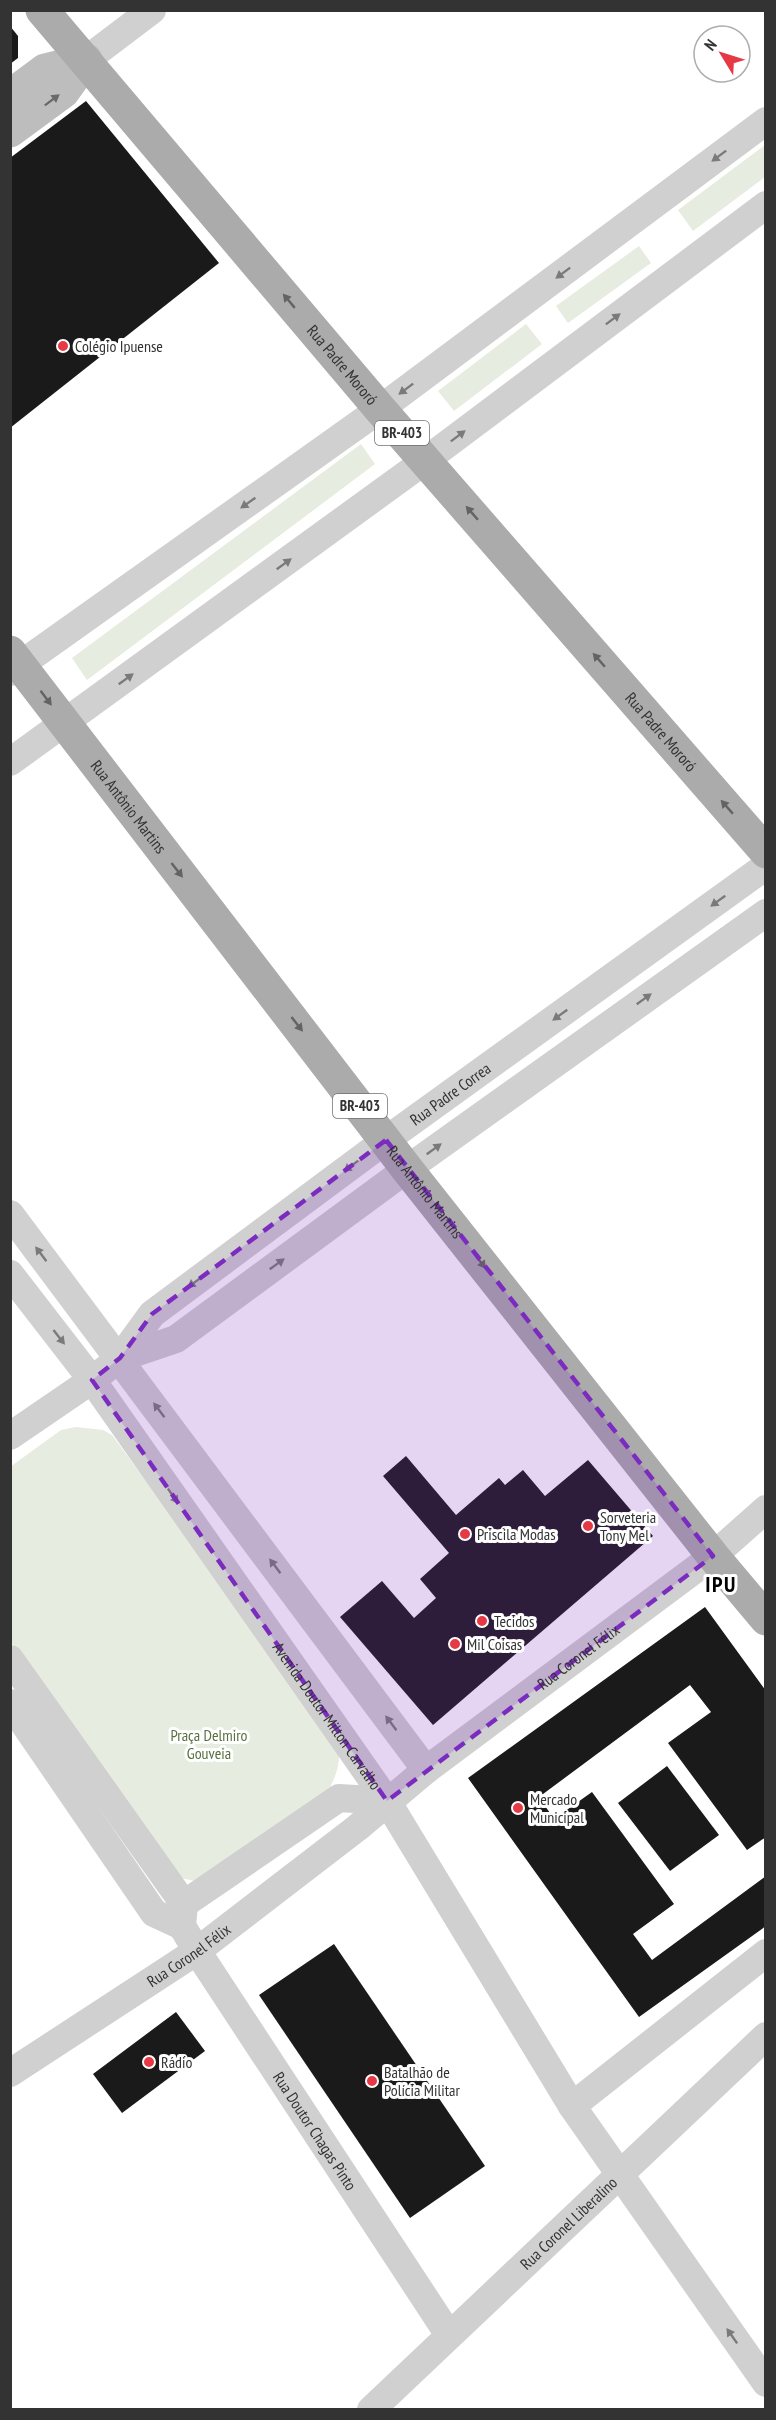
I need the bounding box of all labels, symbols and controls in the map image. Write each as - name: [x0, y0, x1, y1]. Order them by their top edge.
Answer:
- north arrow: [692, 24, 752, 84]
- text: N: [700, 35, 721, 54]
- one-way arrow: [44, 94, 60, 106]
- one-way arrow: [711, 150, 727, 162]
- one-way arrow: [555, 266, 570, 278]
- one-way arrow: [283, 293, 296, 309]
- one-way arrow: [605, 313, 621, 325]
- street label: Rua Padre Mororó: [303, 321, 382, 409]
- place label: Colégio Ipuense: [75, 336, 163, 356]
- marker: Colégio Ipuense: [56, 339, 70, 353]
- one-way arrow: [399, 383, 414, 395]
- road number: BR-403: [375, 421, 429, 445]
- one-way arrow: [449, 430, 465, 442]
- one-way arrow: [240, 497, 256, 509]
- one-way arrow: [466, 506, 479, 521]
- one-way arrow: [275, 558, 291, 570]
- one-way arrow: [593, 652, 606, 668]
- one-way arrow: [118, 673, 134, 685]
- street label: Rua Padre Mororó: [621, 688, 701, 776]
- one-way arrow: [39, 691, 51, 706]
- street label: Rua Antônio Martins: [87, 756, 171, 857]
- one-way arrow: [721, 800, 734, 815]
- one-way arrow: [171, 862, 183, 877]
- one-way arrow: [711, 894, 726, 906]
- one-way arrow: [636, 993, 652, 1005]
- one-way arrow: [552, 1008, 567, 1020]
- one-way arrow: [290, 1016, 303, 1032]
- street label: Rua Padre Correa: [406, 1058, 494, 1130]
- road number: BR-403: [333, 1094, 387, 1118]
- street label: Rua Antônio Martins: [383, 1141, 468, 1242]
- one-way arrow: [426, 1143, 442, 1155]
- one-way arrow: [343, 1160, 359, 1172]
- one-way arrow: [36, 1247, 48, 1262]
- one-way arrow: [473, 1254, 485, 1269]
- one-way arrow: [269, 1258, 285, 1271]
- one-way arrow: [187, 1276, 202, 1288]
- one-way arrow: [53, 1329, 65, 1345]
- one-way arrow: [153, 1402, 165, 1418]
- one-way arrow: [167, 1487, 179, 1503]
- place label: Sorveteria Tony Mel: [600, 1507, 656, 1545]
- marker: Sorveteria Tony Mel: [581, 1519, 595, 1533]
- place label: Priscila Modas: [477, 1524, 556, 1544]
- marker: Priscila Modas: [458, 1527, 472, 1541]
- one-way arrow: [269, 1559, 281, 1575]
- district label: IPU: [705, 1570, 737, 1598]
- place label: Tecidos: [494, 1611, 534, 1631]
- marker: Tecidos: [475, 1614, 489, 1628]
- street label: Rua Coronel Félix: [533, 1619, 623, 1694]
- place label: Mil Coisas: [467, 1634, 522, 1654]
- marker: Mil Coisas: [448, 1637, 462, 1651]
- street label: Avenida Doutor Milton Carvalho: [269, 1638, 386, 1794]
- one-way arrow: [385, 1715, 397, 1731]
- park label: Praça Delmiro Gouveia: [171, 1725, 248, 1763]
- place label: Mercado Municipal: [530, 1789, 584, 1827]
- marker: Mercado Municipal: [511, 1801, 525, 1815]
- street label: Rua Coronel Félix: [143, 1919, 235, 1991]
- place label: Rádio: [161, 2052, 192, 2072]
- marker: Rádio: [142, 2055, 156, 2069]
- place label: Batalhão de Polícia Militar: [384, 2062, 460, 2100]
- street label: Rua Doutor Chagas Pinto: [269, 2068, 361, 2194]
- marker: Batalhão de Polícia Militar: [365, 2074, 379, 2088]
- street label: Rua Coronel Liberalino: [516, 2172, 621, 2274]
- one-way arrow: [726, 2328, 738, 2344]

